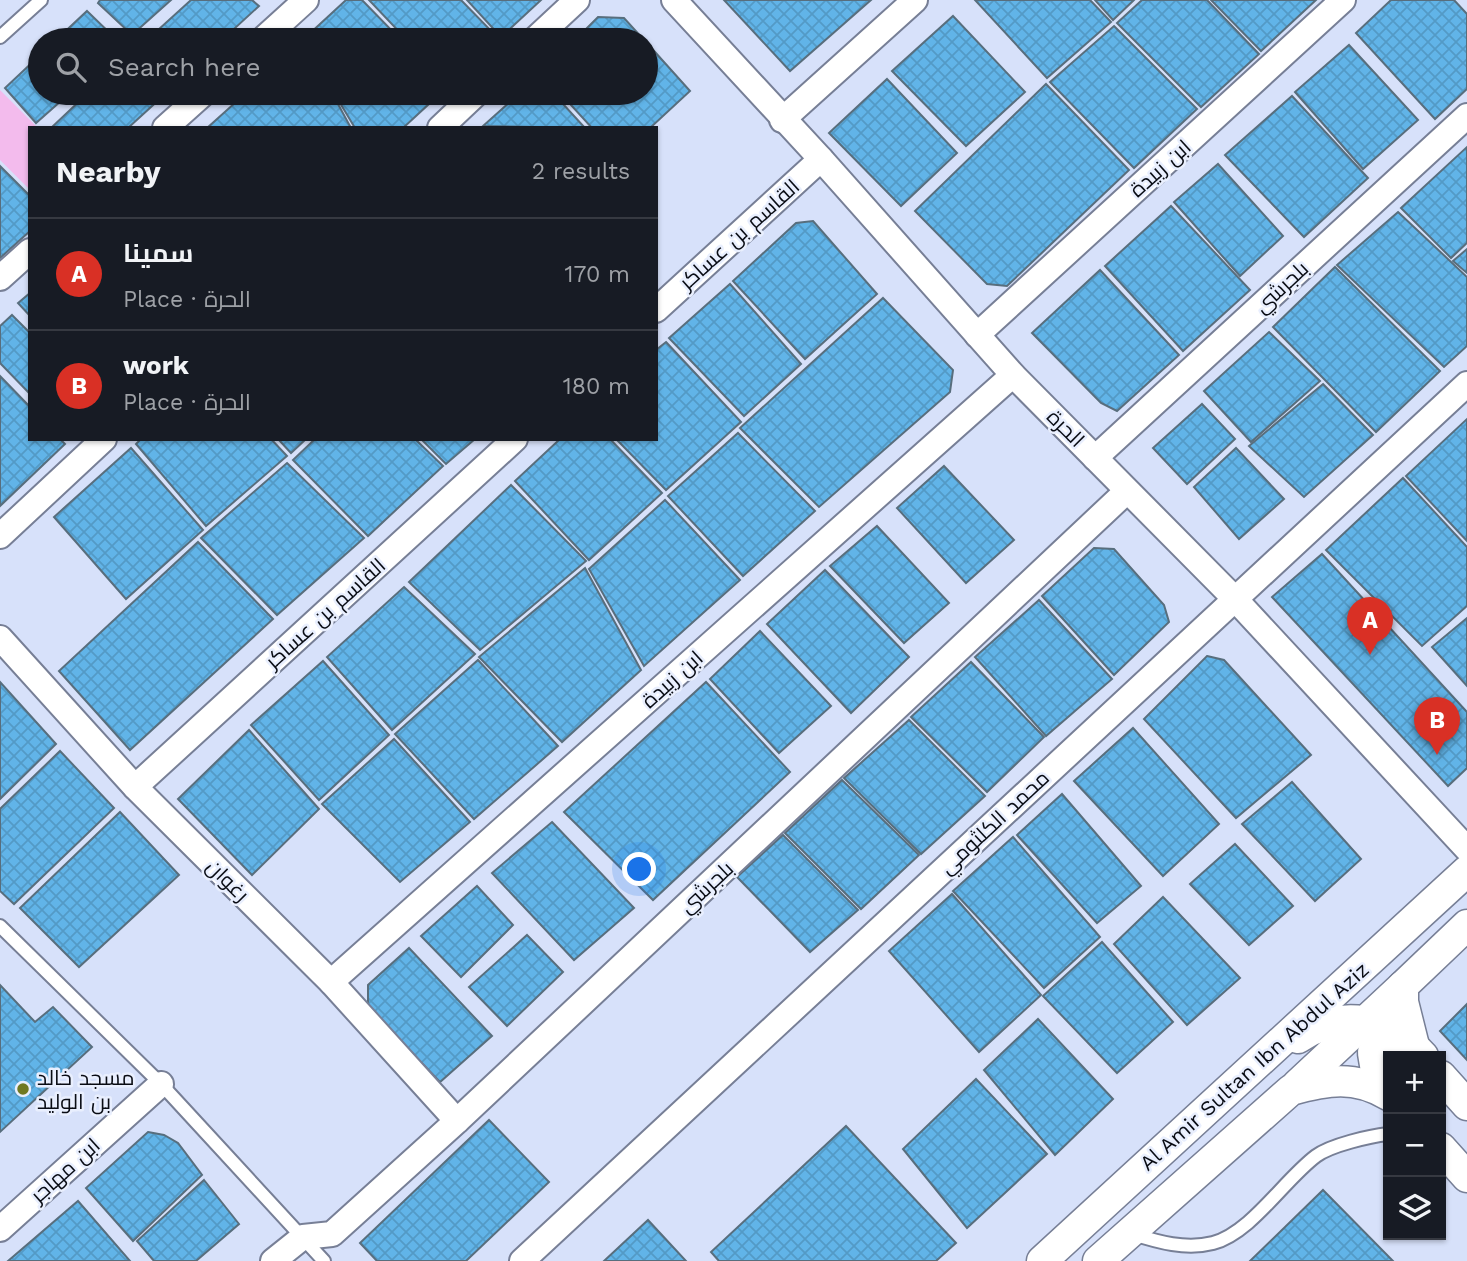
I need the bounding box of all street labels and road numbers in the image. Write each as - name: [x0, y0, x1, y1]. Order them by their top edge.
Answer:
- street label: ابن زبيدة: [1124, 134, 1196, 203]
- street label: القاسم بن عساكر: [673, 174, 806, 297]
- street label: بلجرشي: [1249, 256, 1315, 320]
- street label: الحرة: [1042, 404, 1090, 452]
- street label: القاسم بن عساكر: [259, 553, 392, 676]
- street label: ابن زبيدة: [636, 645, 708, 714]
- street label: محمد الكلثومي: [934, 765, 1057, 882]
- street label: رغوان: [201, 854, 254, 907]
- street label: بلجرشي: [674, 856, 740, 920]
- street label: Al Amir Sultan Ibn Abdul Aziz: [1134, 957, 1374, 1175]
- street label: ابن مهاجر: [24, 1132, 105, 1209]

